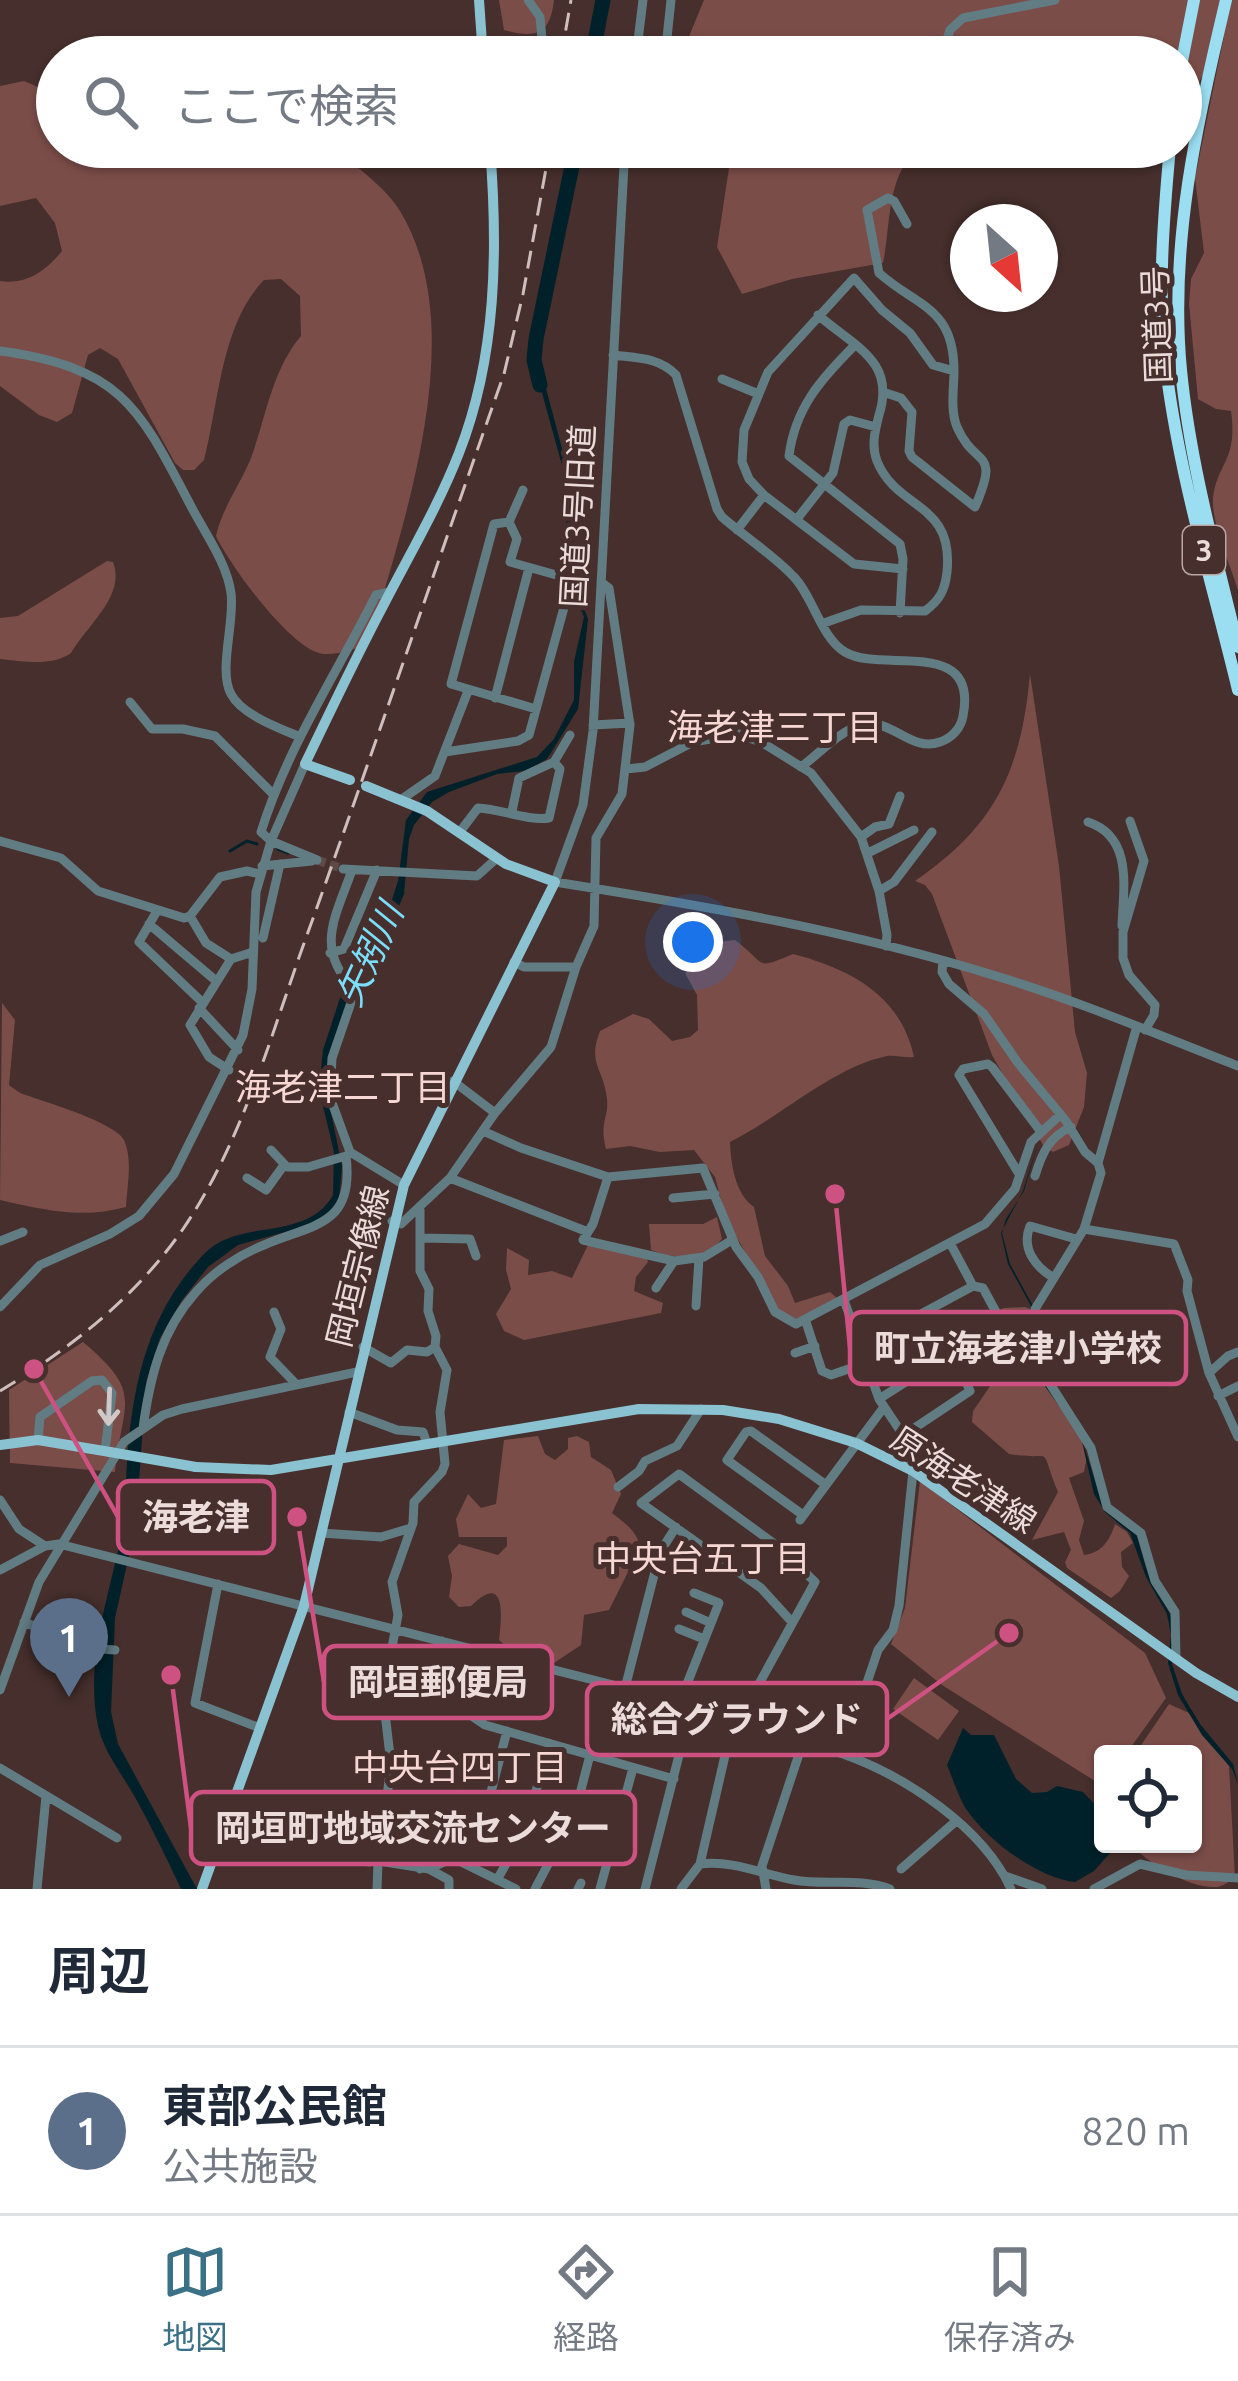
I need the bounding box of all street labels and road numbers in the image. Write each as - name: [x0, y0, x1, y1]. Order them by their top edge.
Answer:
- street label: 国道3号: [1135, 266, 1177, 384]
- street label: 国道3号旧道: [554, 423, 600, 609]
- road number: 3: [1183, 526, 1225, 574]
- street label: 岡垣宗像線: [319, 1181, 395, 1351]
- street label: 原海老津線: [885, 1419, 1043, 1539]

